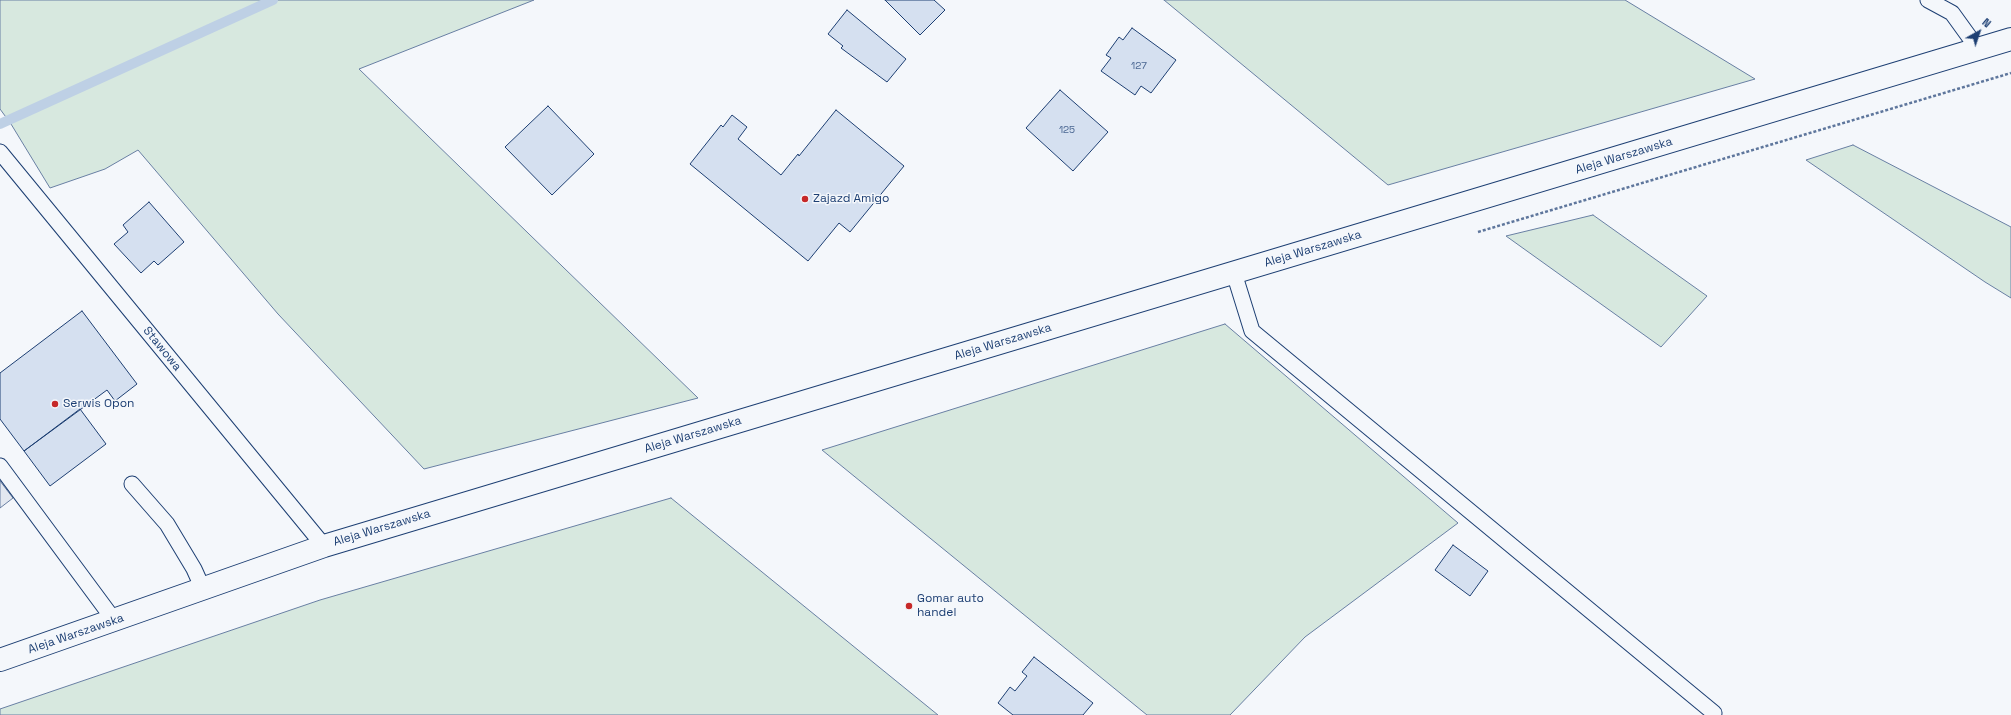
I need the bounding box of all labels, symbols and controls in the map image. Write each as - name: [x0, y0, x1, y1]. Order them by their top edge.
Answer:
- north arrow: [1959, 12, 1999, 52]
- text: N: [1979, 15, 1994, 31]
- house number: 127: [1131, 60, 1147, 72]
- house number: 125: [1059, 124, 1075, 136]
- street label: Aleja Warszawska: [1574, 134, 1674, 178]
- place label: Zajazd Amigo: [813, 192, 889, 206]
- marker: Zajazd Amigo: [800, 194, 810, 204]
- street label: Aleja Warszawska: [1263, 227, 1363, 271]
- street label: Aleja Warszawska: [953, 320, 1053, 364]
- street label: Stawowa: [140, 324, 184, 374]
- place label: Serwis Opon: [63, 397, 134, 411]
- marker: Serwis Opon: [50, 399, 60, 409]
- street label: Aleja Warszawska: [643, 413, 743, 457]
- street label: Aleja Warszawska: [332, 506, 432, 550]
- place label: Gomar auto handel: [917, 592, 984, 620]
- marker: Gomar auto handel: [904, 601, 914, 611]
- street label: Aleja Warszawska: [26, 611, 126, 657]

